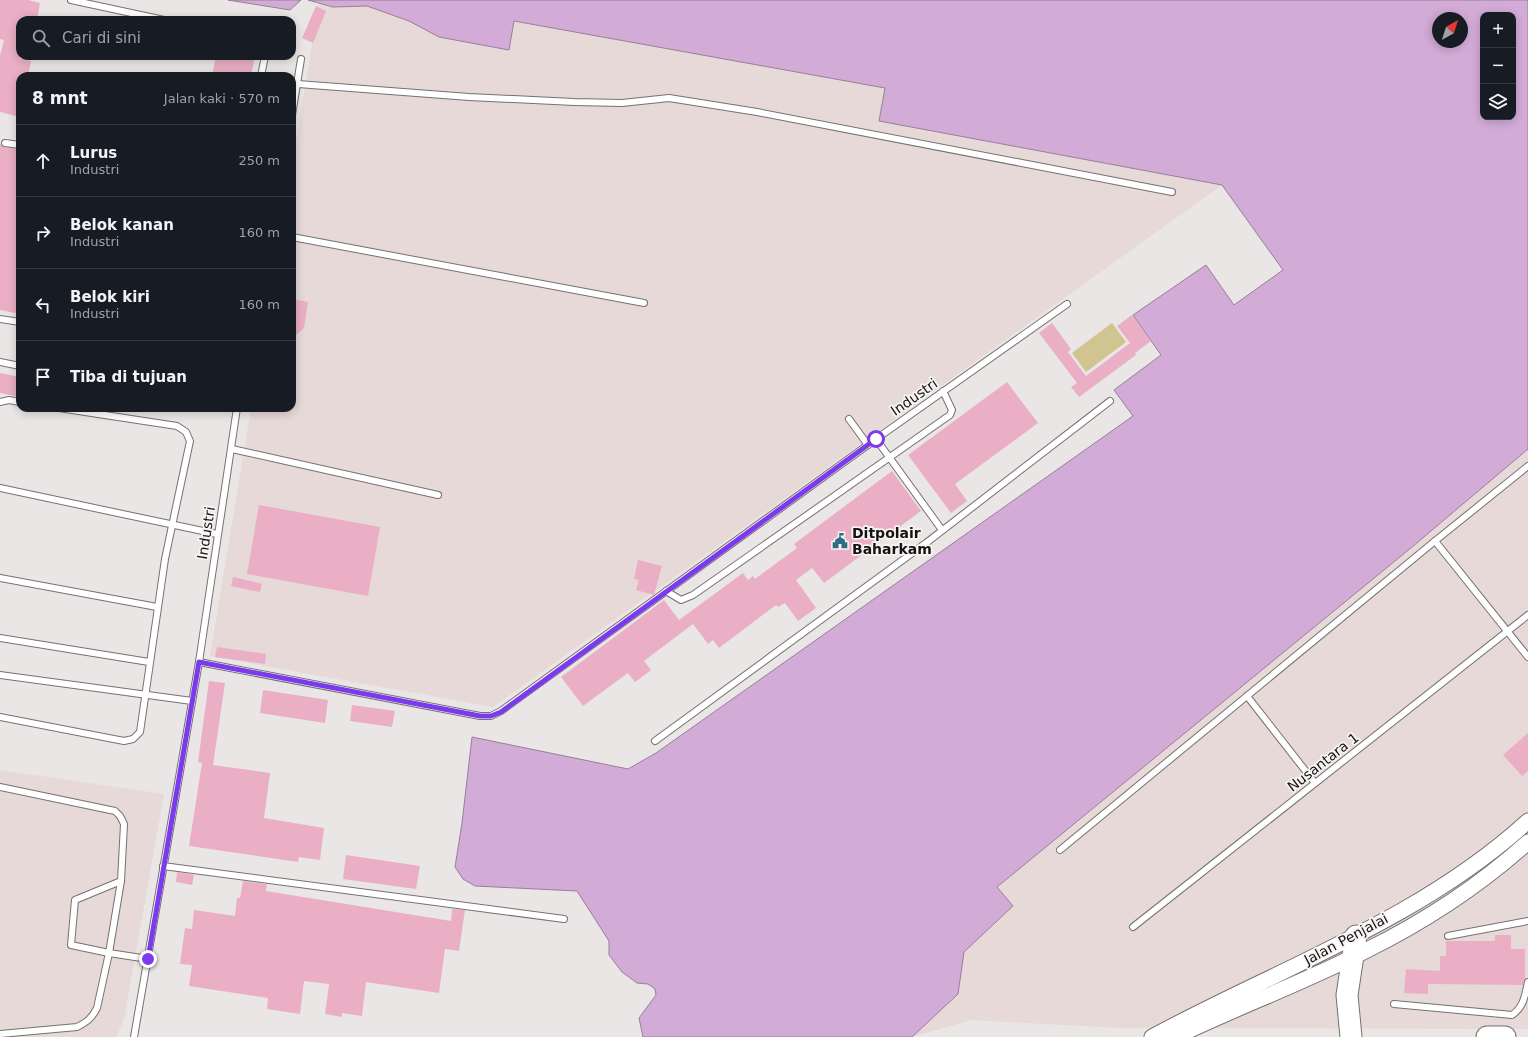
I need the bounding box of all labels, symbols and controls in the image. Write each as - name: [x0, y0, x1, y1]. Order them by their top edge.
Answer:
- north arrow: [1432, 12, 1468, 48]
- map controls: [1480, 12, 1516, 120]
- button: +: [1480, 12, 1516, 48]
- search box: [16, 16, 296, 60]
- icon: search: [30, 27, 52, 49]
- text: Cari di sini: [62, 29, 141, 47]
- button: −: [1480, 48, 1516, 84]
- button: layers: [1480, 84, 1516, 120]
- text: 8 mnt: [32, 88, 88, 108]
- text: Jalan kaki · 570 m: [164, 91, 280, 106]
- text: Lurus: [70, 144, 117, 162]
- icon: ahead: [32, 150, 54, 172]
- text: 250 m: [238, 153, 280, 168]
- text: Industri: [70, 162, 119, 177]
- text: Belok kanan: [70, 216, 174, 234]
- icon: right: [32, 222, 54, 244]
- text: 160 m: [238, 225, 280, 240]
- text: Industri: [70, 234, 119, 249]
- text: Belok kiri: [70, 288, 150, 306]
- icon: left: [32, 294, 54, 316]
- text: 160 m: [238, 297, 280, 312]
- text: Industri: [70, 306, 119, 321]
- icon: arrive: [32, 366, 54, 388]
- text: Tiba di tujuan: [70, 368, 187, 386]
- street label: Industri: [888, 375, 940, 419]
- route start: [867, 430, 885, 448]
- street label: Industri: [194, 505, 218, 561]
- place label: Ditpolair Baharkam: [852, 525, 932, 557]
- public building icon: Ditpolair Baharkam: [831, 532, 849, 550]
- street label: Nusantara 1: [1284, 729, 1362, 795]
- street label: Jalan Penjalai: [1300, 910, 1391, 968]
- route end: [139, 950, 157, 968]

